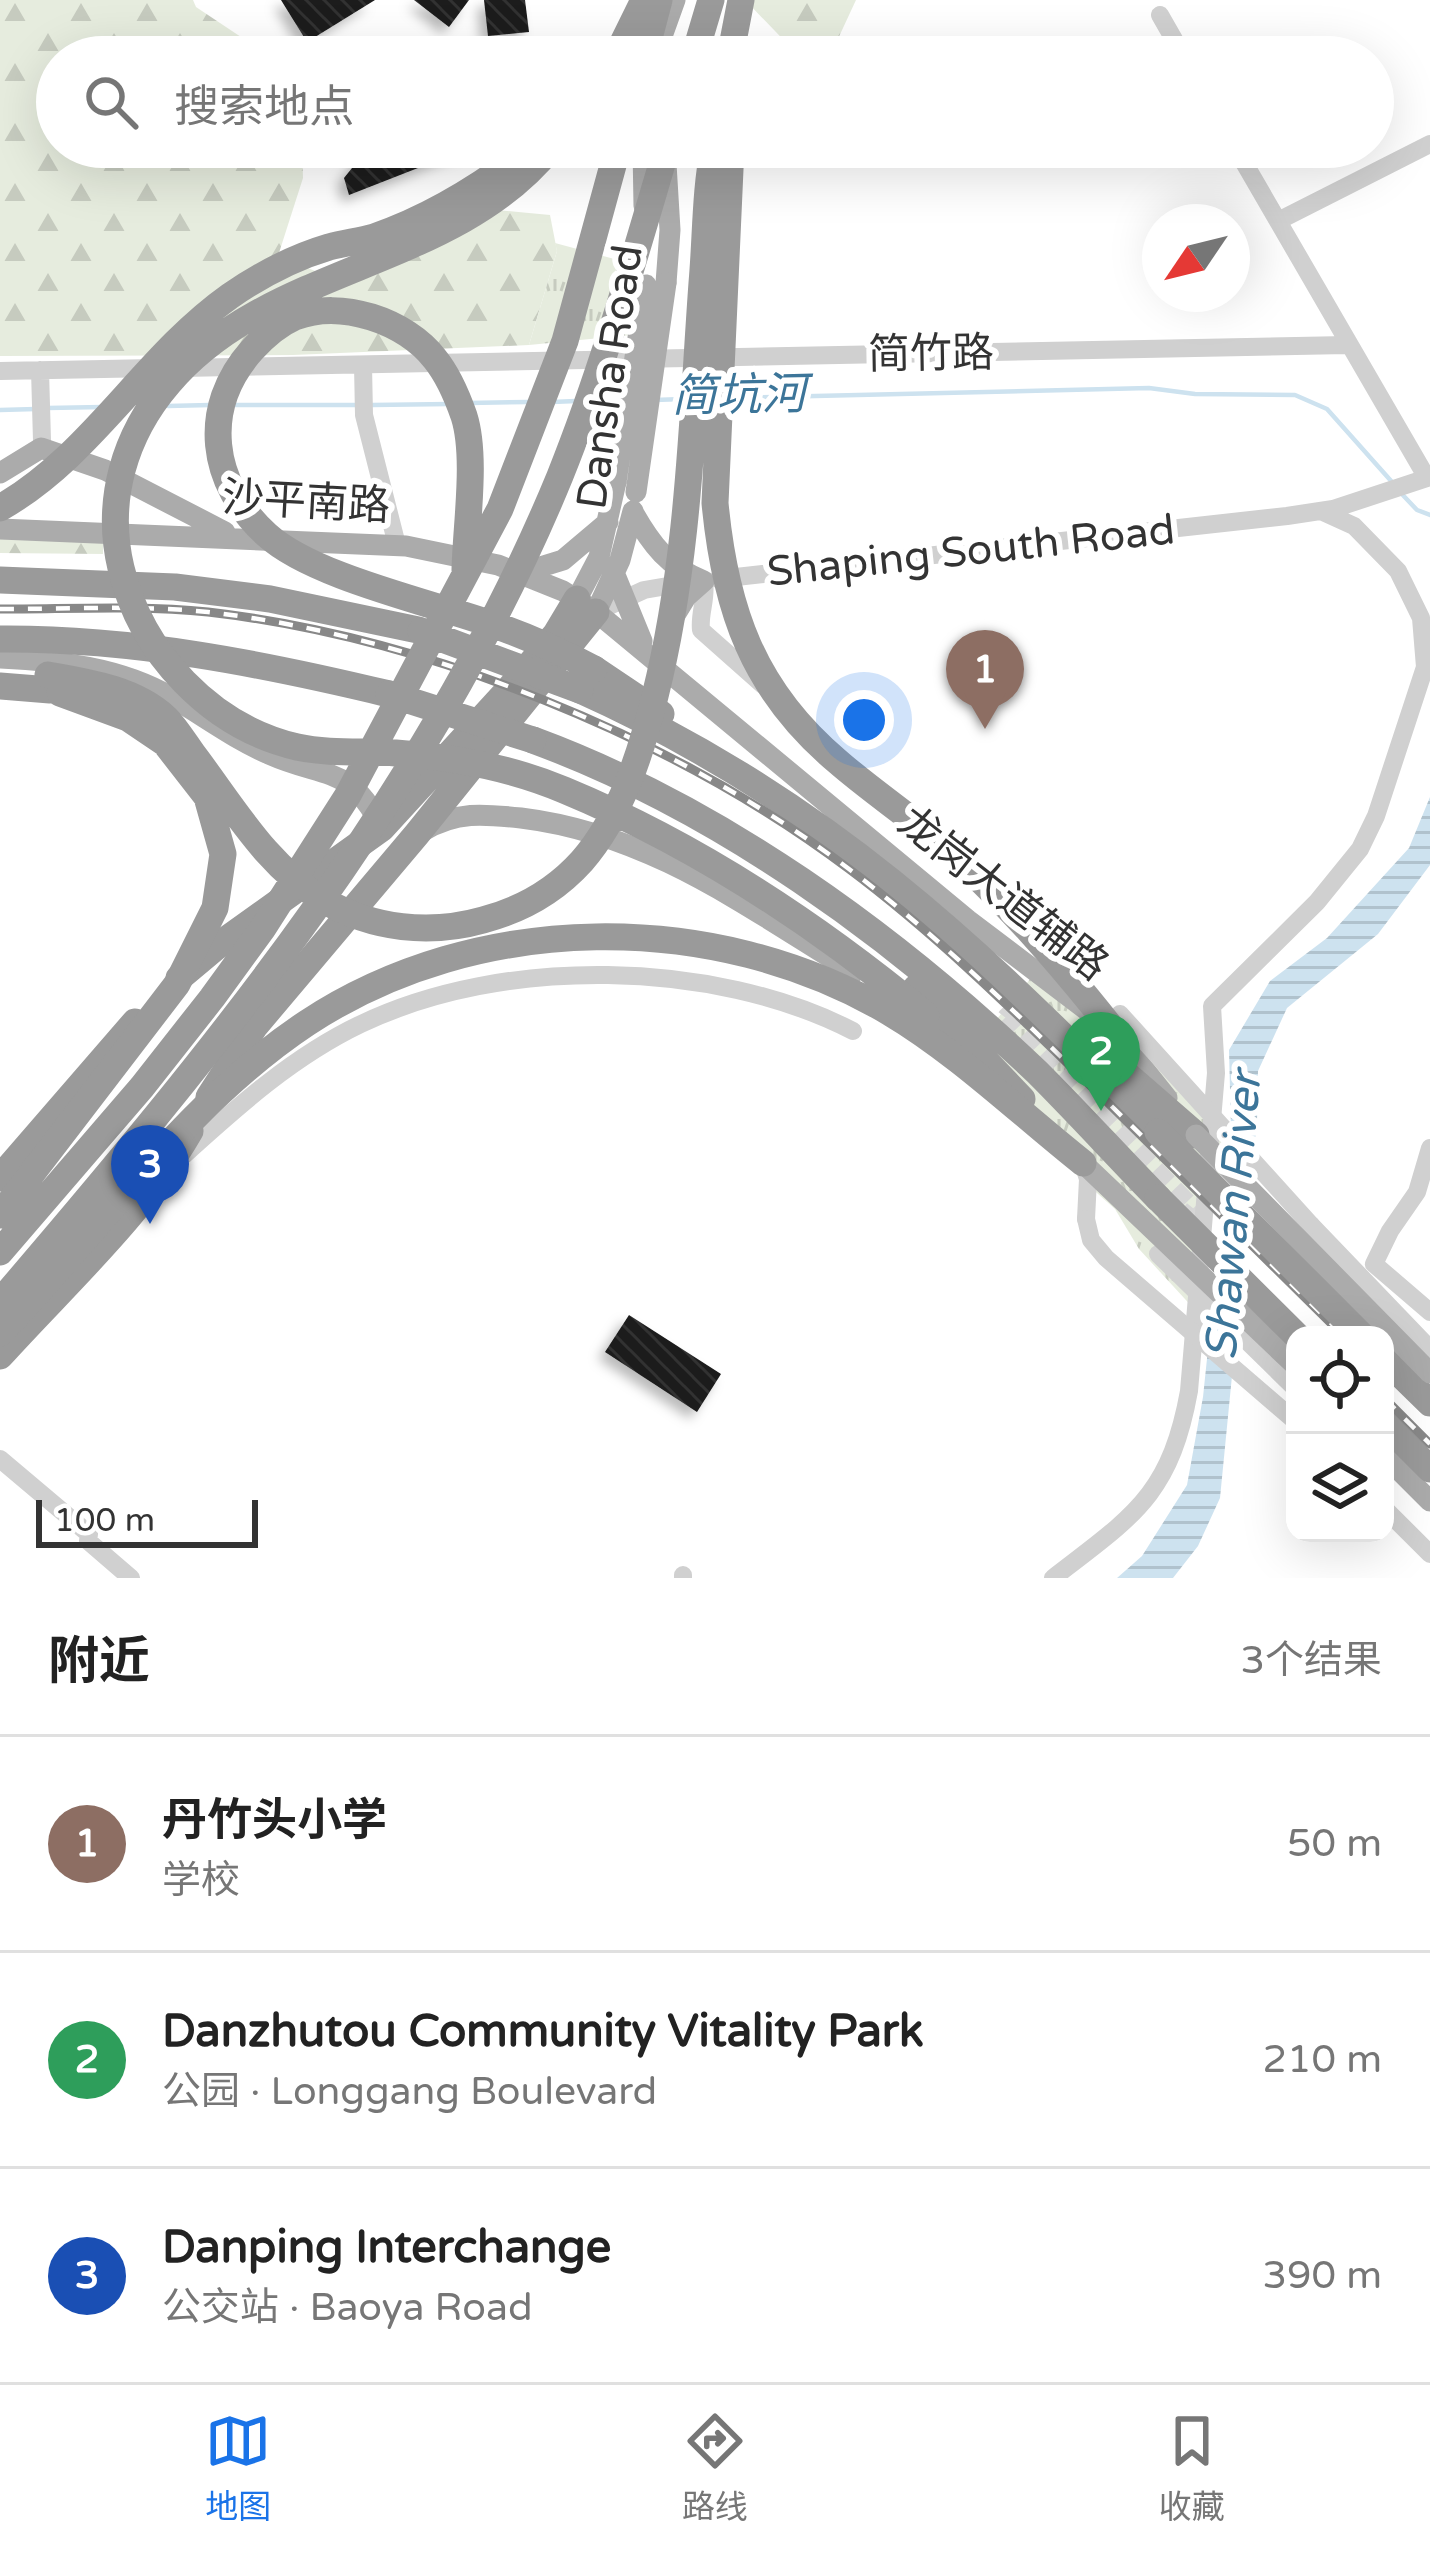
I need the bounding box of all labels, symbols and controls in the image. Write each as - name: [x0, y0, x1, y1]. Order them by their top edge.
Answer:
- search box: [36, 36, 1394, 168]
- icon: search: [78, 69, 144, 135]
- text: 搜索地点: [174, 81, 354, 135]
- north arrow: [1142, 204, 1250, 312]
- street label: Dansha Road: [566, 242, 654, 512]
- street label: 简竹路: [868, 327, 994, 381]
- water label: 简坑河: [671, 368, 815, 424]
- street label: 沙平南路: [221, 472, 391, 532]
- street label: Shaping South Road: [765, 504, 1177, 598]
- pin: 1: [946, 630, 1024, 729]
- your location: [834, 690, 894, 750]
- street label: 龙岗大道辅路: [888, 796, 1118, 992]
- pin: 2: [1062, 1012, 1140, 1111]
- water label: Shawan River: [1195, 1064, 1274, 1362]
- pin: 3: [111, 1125, 189, 1224]
- map controls: [1286, 1326, 1394, 1542]
- button: locate: [1286, 1326, 1394, 1434]
- button: layers: [1286, 1434, 1394, 1542]
- scale bar: [36, 1494, 258, 1547]
- text: 100 m: [54, 1501, 155, 1540]
- text: 附近: [48, 1631, 150, 1693]
- text: 3个结果: [1241, 1637, 1382, 1684]
- text: 丹竹头小学: [162, 1794, 387, 1848]
- text: 1: [75, 1820, 99, 1867]
- text: 50 m: [1287, 1820, 1382, 1867]
- text: 学校: [162, 1857, 240, 1904]
- text: Danzhutou Community Vitality Park: [162, 2005, 923, 2059]
- text: 2: [75, 2036, 99, 2083]
- text: 210 m: [1263, 2036, 1382, 2083]
- text: 公园 · Longgang Boulevard: [162, 2068, 657, 2115]
- text: Danping Interchange: [162, 2221, 611, 2275]
- text: 3: [75, 2252, 99, 2299]
- text: 390 m: [1263, 2252, 1382, 2299]
- text: 公交站 · Baoya Road: [162, 2284, 533, 2331]
- tab: 地图: [205, 2408, 271, 2528]
- tab: 路线: [682, 2408, 748, 2528]
- tab: 收藏: [1159, 2408, 1225, 2528]

